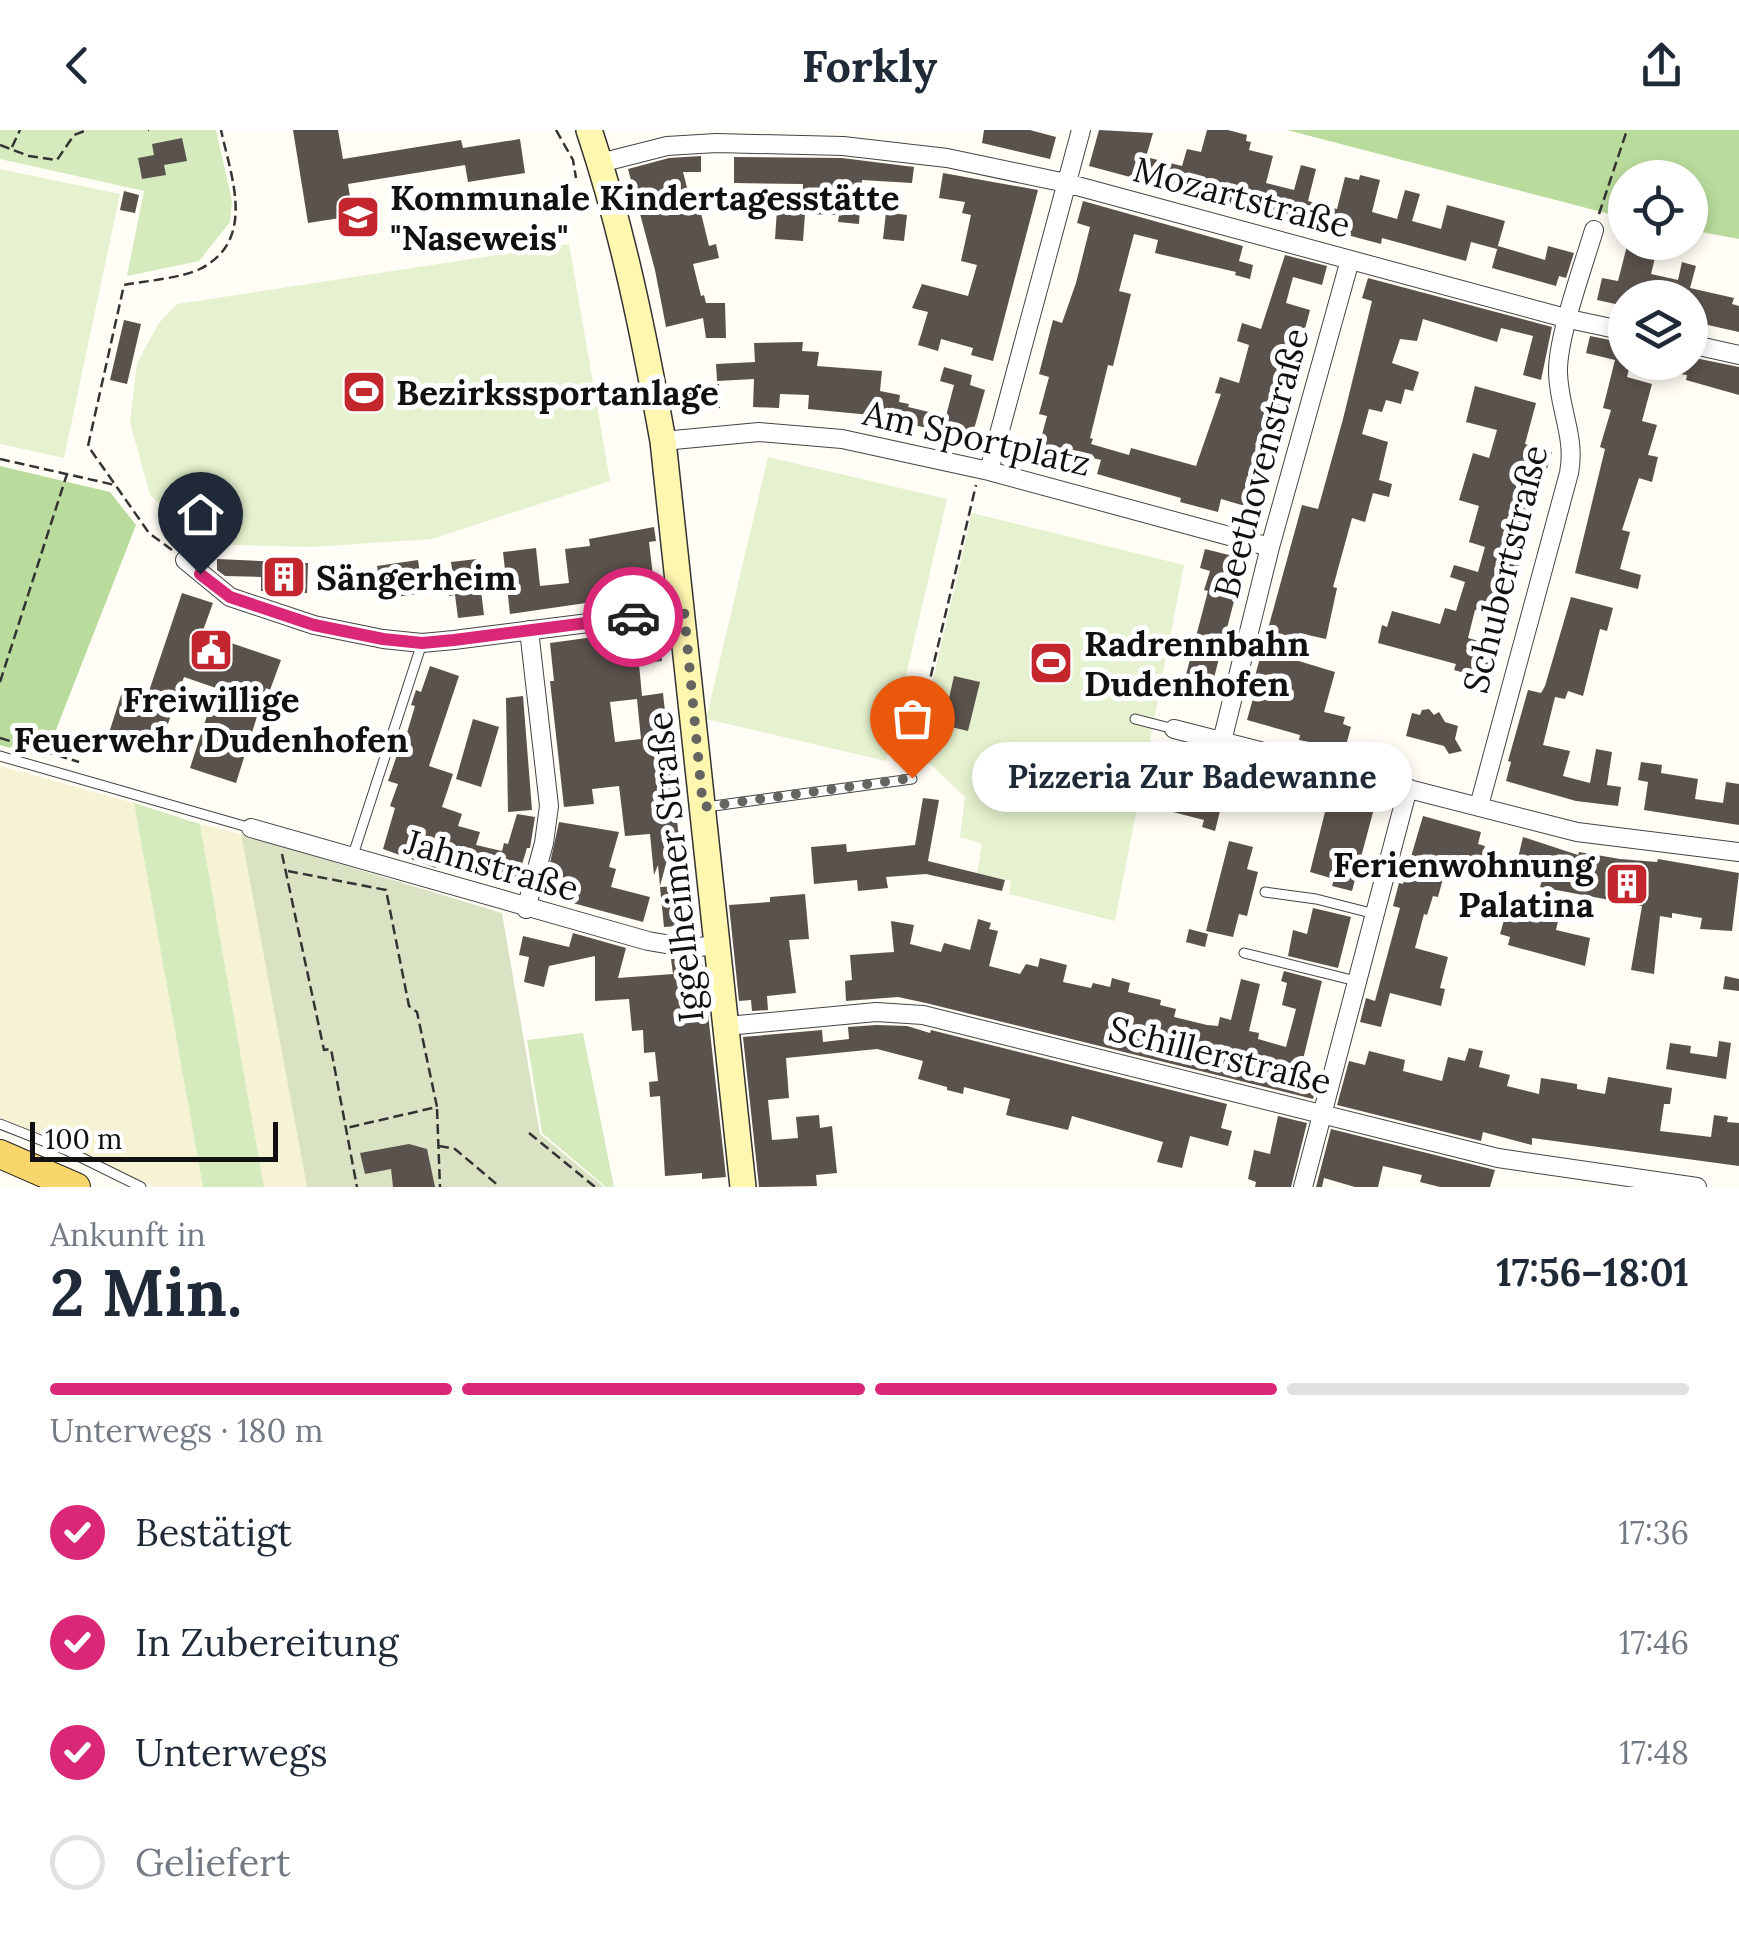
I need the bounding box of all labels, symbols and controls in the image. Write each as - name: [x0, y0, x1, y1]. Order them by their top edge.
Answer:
- text: Forkly: [802, 37, 937, 94]
- icon: back: [50, 38, 105, 93]
- icon: share: [1634, 38, 1689, 93]
- street label: Mozartstraße: [1129, 146, 1355, 248]
- map controls: [1608, 160, 1708, 380]
- button: locate: [1608, 160, 1708, 260]
- place label: Kommunale Kindertagesstätte "Naseweis": [390, 175, 900, 260]
- school or university icon: Kommunale Kindertagesstätte "Naseweis": [335, 194, 381, 240]
- button: layers: [1608, 280, 1708, 380]
- street label: Beethovenstraße: [1203, 323, 1319, 603]
- sports icon: Bezirkssportanlage: [341, 369, 387, 415]
- place label: Bezirkssportanlage: [396, 370, 719, 415]
- street label: Am Sportplatz: [858, 390, 1095, 486]
- street label: Schubertstraße: [1452, 440, 1558, 698]
- pin: [158, 472, 243, 575]
- icon: home: [173, 487, 228, 542]
- building icon: Sängerheim: [261, 554, 307, 600]
- place label: Sängerheim: [316, 555, 516, 600]
- courier: [583, 567, 683, 667]
- icon: car: [606, 590, 661, 645]
- place label: Radrennbahn Dudenhofen: [1084, 621, 1310, 706]
- public building icon: Freiwillige Feuerwehr Dudenhofen: [188, 627, 234, 673]
- sports icon: Radrennbahn Dudenhofen: [1028, 640, 1074, 686]
- pin: [870, 676, 955, 779]
- place label: Freiwillige Feuerwehr Dudenhofen: [14, 677, 408, 762]
- icon: bag: [885, 691, 940, 746]
- street label: Iggelheimer Straße: [636, 710, 714, 1024]
- callout: Pizzeria Zur Badewanne: [972, 743, 1412, 813]
- text: Pizzeria Zur Badewanne: [1007, 756, 1377, 797]
- street label: Jahnstraße: [399, 819, 584, 911]
- place label: Ferienwohnung Palatina: [1333, 842, 1596, 927]
- building icon: Ferienwohnung Palatina: [1604, 861, 1650, 907]
- street label: Schillerstraße: [1104, 1006, 1336, 1104]
- scale bar: [30, 1117, 278, 1162]
- text: 100 m: [45, 1121, 122, 1157]
- text: Ankunft in: [50, 1214, 206, 1255]
- text: 17:56–18:01: [1496, 1248, 1689, 1296]
- text: 2 Min.: [50, 1251, 242, 1334]
- text: Unterwegs · 180 m: [50, 1410, 323, 1451]
- icon: check: [50, 1505, 105, 1560]
- text: Bestätigt: [135, 1508, 292, 1556]
- text: 17:36: [1618, 1512, 1689, 1553]
- icon: check: [50, 1615, 105, 1670]
- text: In Zubereitung: [135, 1618, 399, 1666]
- text: 17:46: [1619, 1622, 1689, 1663]
- icon: check: [50, 1725, 105, 1780]
- text: Unterwegs: [135, 1728, 328, 1776]
- text: 17:48: [1619, 1732, 1689, 1773]
- text: Geliefert: [135, 1838, 291, 1886]

